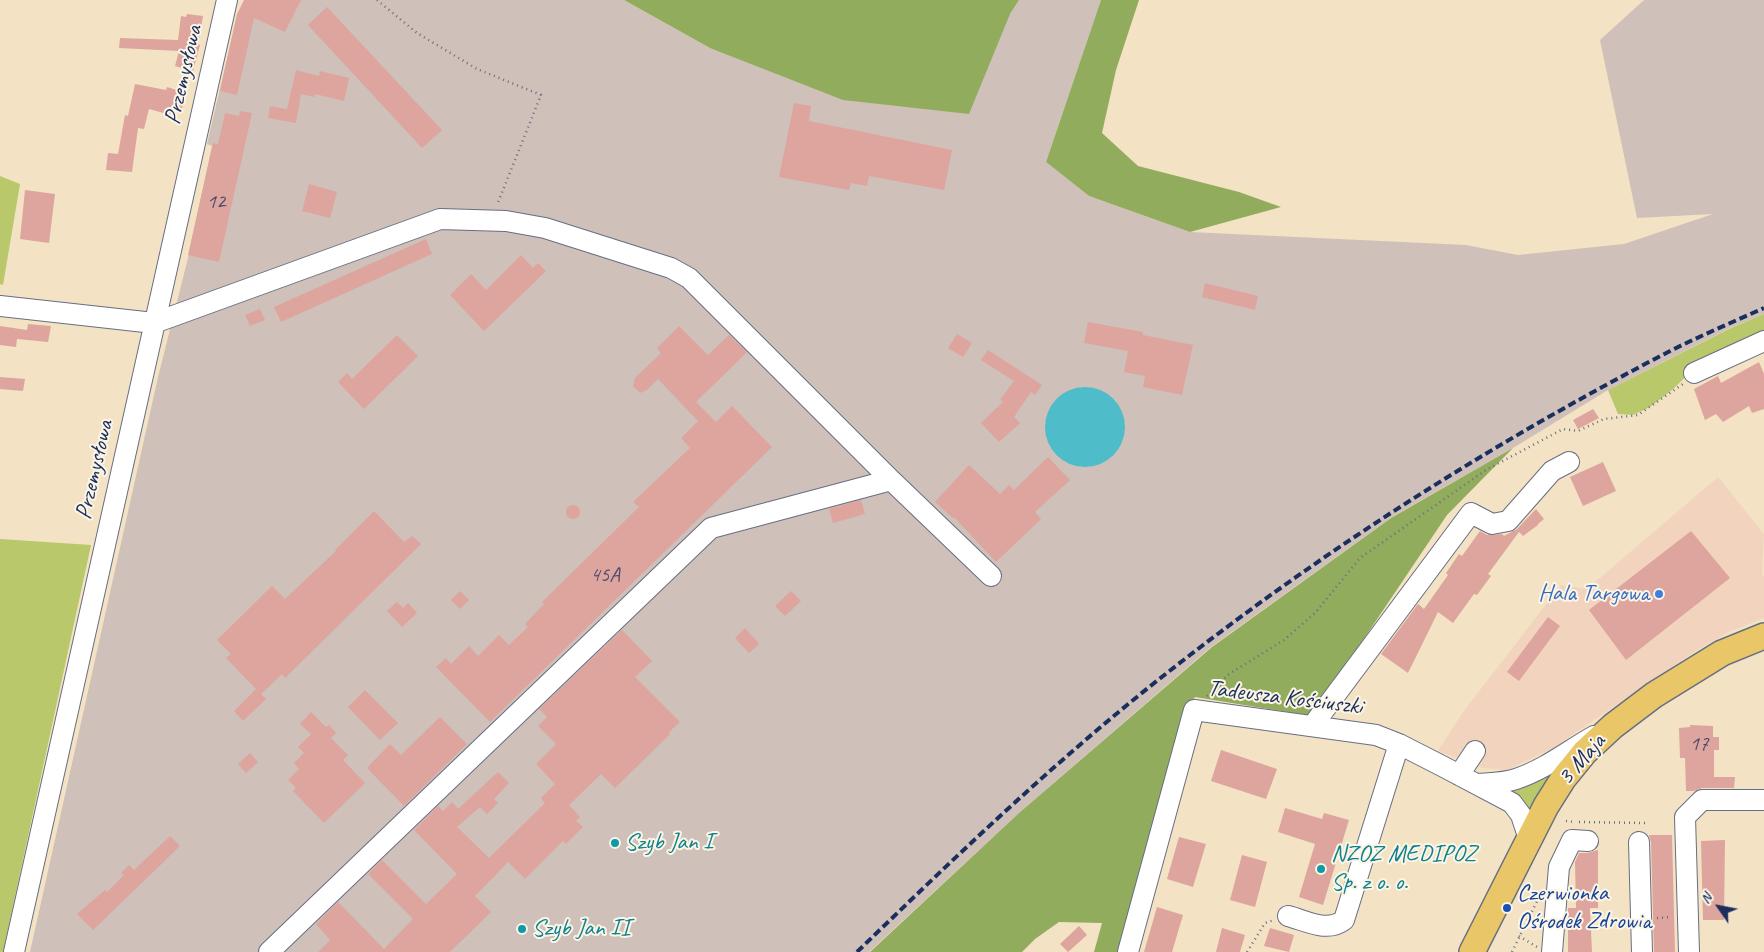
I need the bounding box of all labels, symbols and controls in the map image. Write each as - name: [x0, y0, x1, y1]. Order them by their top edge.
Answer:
- street label: Przemysłowa: [159, 23, 209, 127]
- house number: 12: [207, 189, 225, 215]
- street label: Przemysłowa: [70, 418, 120, 522]
- house number: 45A: [590, 562, 620, 588]
- place label: Hala Targowa: [1538, 580, 1649, 608]
- marker: Hala Targowa: [1653, 588, 1665, 600]
- street label: Tadeusza Kościuszki: [1206, 674, 1364, 722]
- street label: 3 Maja: [1552, 728, 1612, 792]
- house number: 17: [1690, 731, 1708, 757]
- place label: Szyb Jan I: [625, 829, 713, 857]
- marker: Szyb Jan I: [609, 837, 621, 849]
- place label: NZOZ MEDIPOZ Sp. z o. o.: [1331, 841, 1476, 897]
- marker: NZOZ MEDIPOZ Sp. z o. o.: [1315, 863, 1327, 875]
- place label: Czerwionka Ośrodek Zdrowia: [1517, 880, 1651, 936]
- north arrow: [1694, 882, 1744, 932]
- text: N: [1697, 890, 1715, 907]
- marker: Czerwionka Ośrodek Zdrowia: [1501, 902, 1513, 914]
- place label: Szyb Jan II: [532, 915, 630, 943]
- marker: Szyb Jan II: [516, 923, 528, 935]

